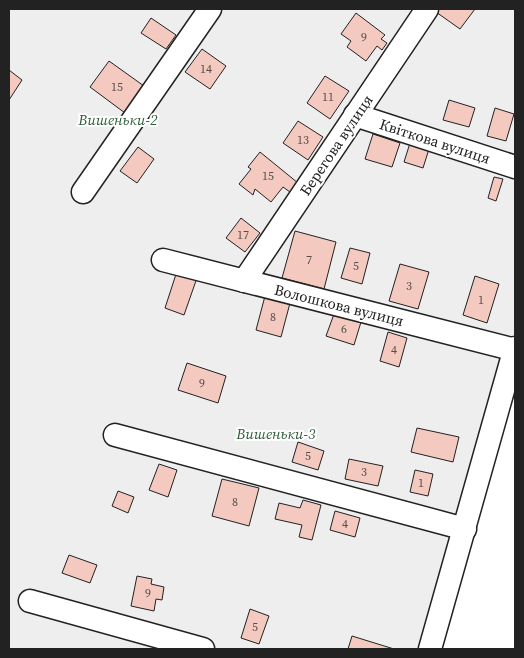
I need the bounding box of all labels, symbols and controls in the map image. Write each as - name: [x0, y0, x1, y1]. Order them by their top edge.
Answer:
- house number: 9: [361, 29, 367, 45]
- house number: 14: [200, 61, 212, 77]
- house number: 15: [111, 79, 123, 95]
- house number: 11: [322, 89, 334, 105]
- street label: Берегова вулиця: [294, 90, 378, 199]
- park label: Вишеньки-2: [77, 109, 158, 130]
- street label: Квіткова вулиця: [377, 113, 493, 169]
- house number: 13: [297, 132, 309, 148]
- house number: 15: [262, 168, 274, 184]
- house number: 17: [237, 227, 249, 243]
- house number: 7: [306, 252, 312, 268]
- house number: 5: [353, 258, 359, 274]
- house number: 3: [406, 278, 412, 294]
- street label: Волошкова вулиця: [272, 279, 406, 331]
- house number: 1: [478, 292, 484, 308]
- house number: 8: [270, 309, 276, 325]
- house number: 6: [341, 321, 347, 337]
- house number: 4: [391, 342, 397, 358]
- house number: 9: [199, 375, 205, 391]
- park label: Вишеньки-3: [235, 423, 316, 444]
- house number: 5: [305, 448, 311, 464]
- house number: 3: [361, 464, 367, 480]
- house number: 1: [418, 475, 424, 491]
- house number: 8: [232, 494, 238, 510]
- house number: 4: [342, 516, 348, 532]
- house number: 9: [145, 585, 151, 601]
- house number: 5: [252, 619, 258, 635]

